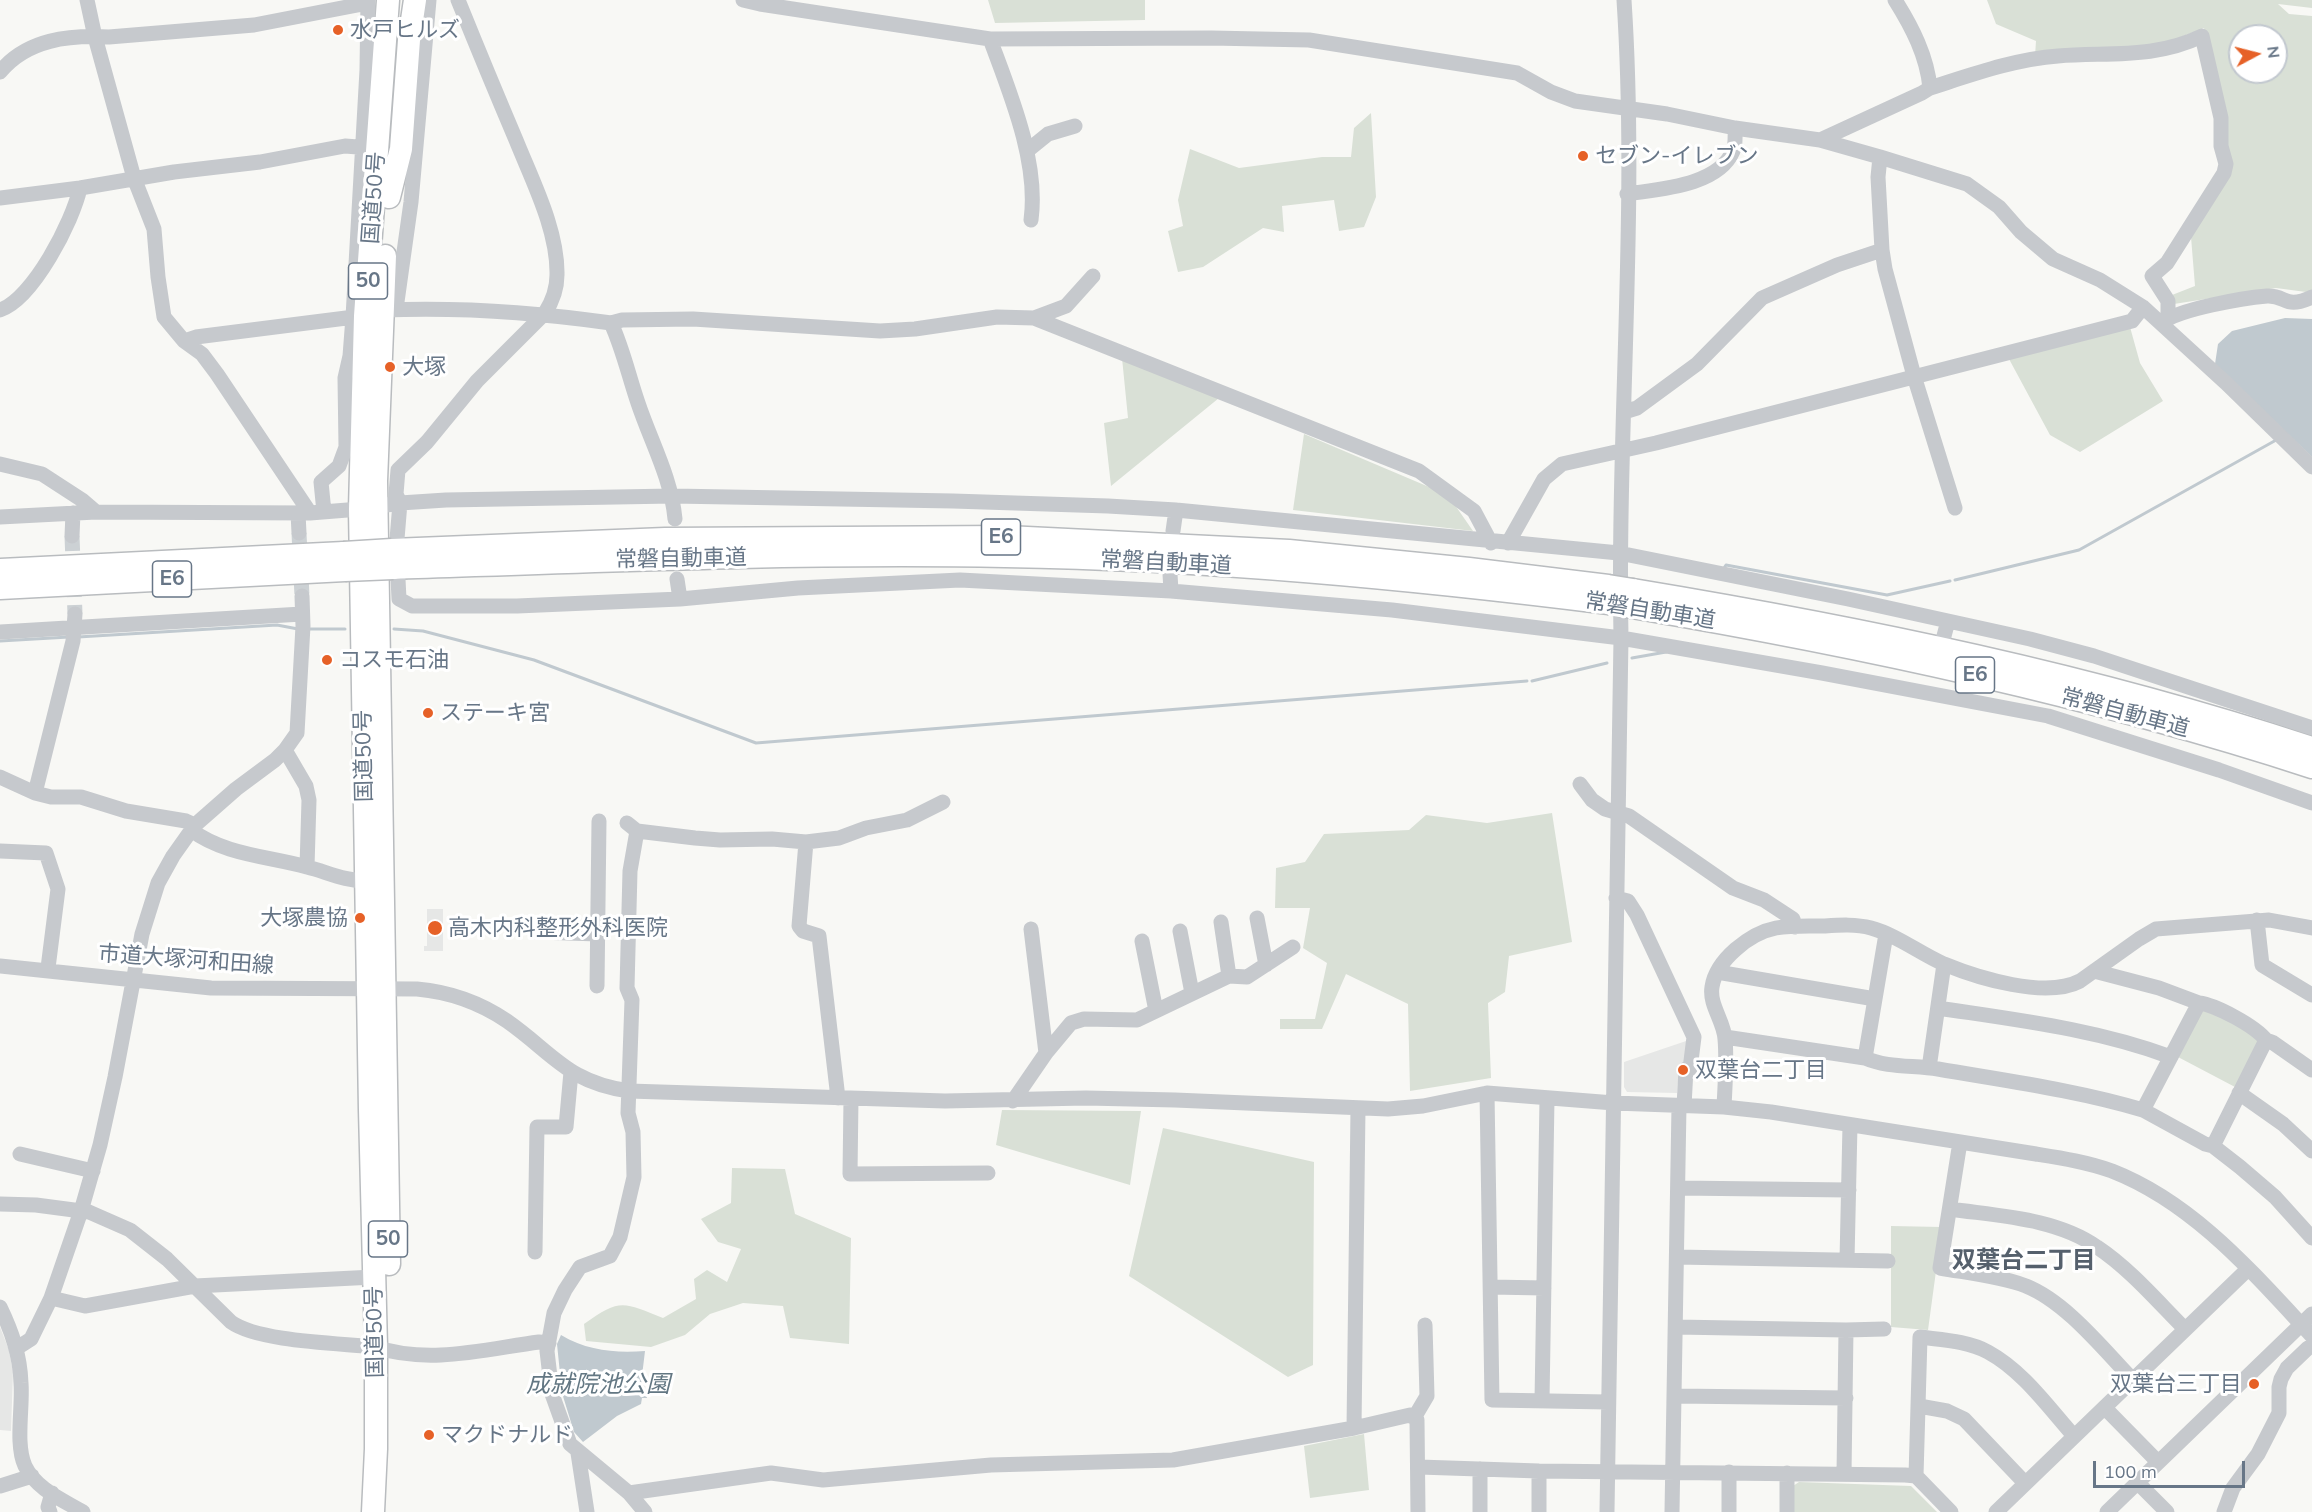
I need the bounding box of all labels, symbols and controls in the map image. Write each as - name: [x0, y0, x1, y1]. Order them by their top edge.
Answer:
- place label: 水戸ヒルズ: [350, 17, 460, 43]
- marker: 水戸ヒルズ: [331, 23, 345, 37]
- north arrow: [2228, 24, 2288, 84]
- text: N: [2263, 45, 2285, 59]
- place label: セブン-イレブン: [1595, 143, 1758, 169]
- marker: セブン-イレブン: [1576, 149, 1590, 163]
- street label: 国道50号: [358, 151, 390, 245]
- road number: 50: [348, 263, 388, 299]
- place label: 大塚: [402, 354, 446, 380]
- marker: 大塚: [383, 360, 397, 374]
- road number: E6: [982, 519, 1020, 555]
- street label: 常磐自動車道: [615, 545, 747, 573]
- street label: 常磐自動車道: [1099, 546, 1233, 580]
- road number: E6: [152, 561, 192, 597]
- street label: 常磐自動車道: [1583, 588, 1717, 634]
- place label: コスモ石油: [339, 647, 449, 673]
- marker: コスモ石油: [320, 653, 334, 667]
- road number: E6: [1956, 657, 1994, 693]
- street label: 常磐自動車道: [2058, 683, 2192, 743]
- place label: ステーキ宮: [440, 700, 550, 726]
- marker: ステーキ宮: [421, 706, 435, 720]
- street label: 国道50号: [350, 710, 378, 802]
- place label: 大塚農協: [260, 905, 348, 931]
- marker: 大塚農協: [353, 911, 367, 925]
- place label: 高木内科整形外科医院: [448, 915, 668, 941]
- marker: 高木内科整形外科医院: [426, 919, 444, 937]
- street label: 市道大塚河和田線: [97, 941, 275, 979]
- place label: 双葉台二丁目: [1695, 1057, 1827, 1083]
- marker: 双葉台二丁目: [1676, 1063, 1690, 1077]
- road number: 50: [368, 1221, 408, 1257]
- district label: 双葉台二丁目: [1952, 1247, 2096, 1275]
- street label: 国道50号: [361, 1286, 389, 1378]
- water label: 成就院池公園: [526, 1371, 670, 1399]
- place label: 双葉台三丁目: [2110, 1371, 2242, 1397]
- marker: 双葉台三丁目: [2247, 1377, 2261, 1391]
- place label: マクドナルド: [441, 1422, 573, 1448]
- marker: マクドナルド: [422, 1428, 436, 1442]
- scale bar: [2096, 1449, 2248, 1487]
- text: 100 m: [2104, 1460, 2157, 1483]

